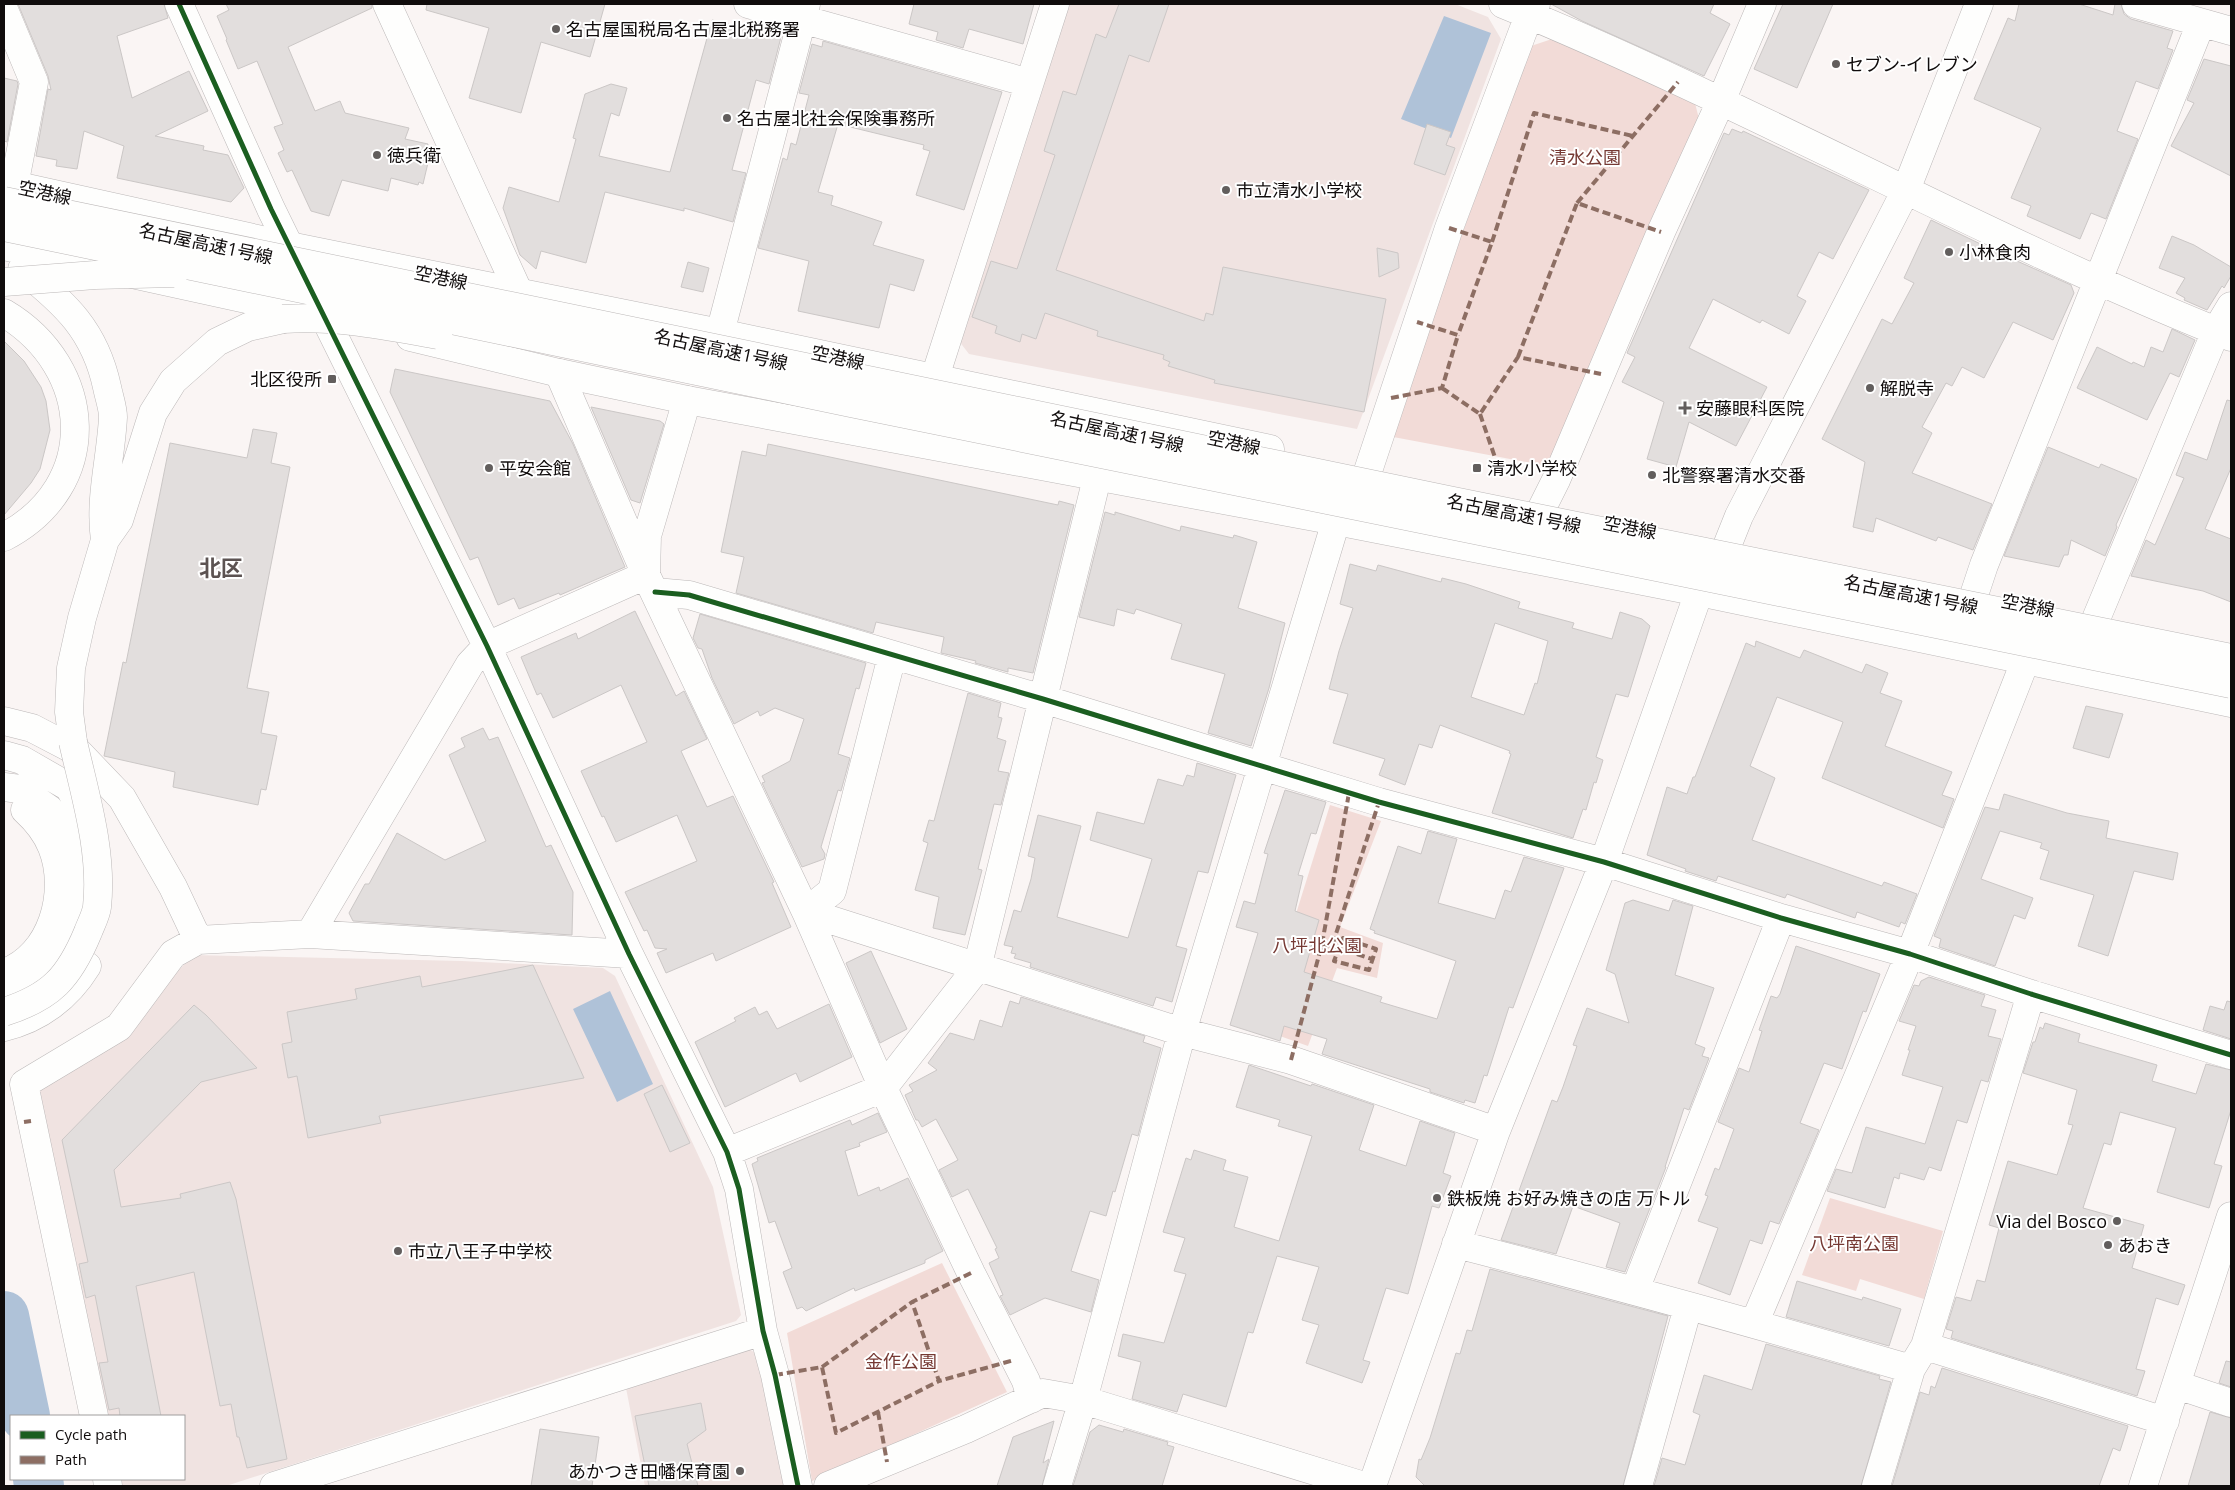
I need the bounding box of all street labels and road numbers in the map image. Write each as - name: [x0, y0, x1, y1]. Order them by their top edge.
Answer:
- street label: 空港線: [16, 175, 74, 209]
- street label: 名古屋高速1号線: [137, 217, 275, 269]
- street label: 空港線: [412, 260, 470, 294]
- street label: 名古屋高速1号線: [652, 323, 790, 375]
- street label: 空港線: [809, 340, 867, 374]
- street label: 名古屋高速1号線: [1048, 405, 1186, 457]
- street label: 空港線: [1205, 425, 1263, 459]
- street label: 名古屋高速1号線: [1445, 488, 1583, 538]
- street label: 空港線: [1601, 510, 1659, 544]
- street label: 名古屋高速1号線: [1842, 569, 1980, 619]
- street label: 空港線: [1999, 588, 2057, 622]

